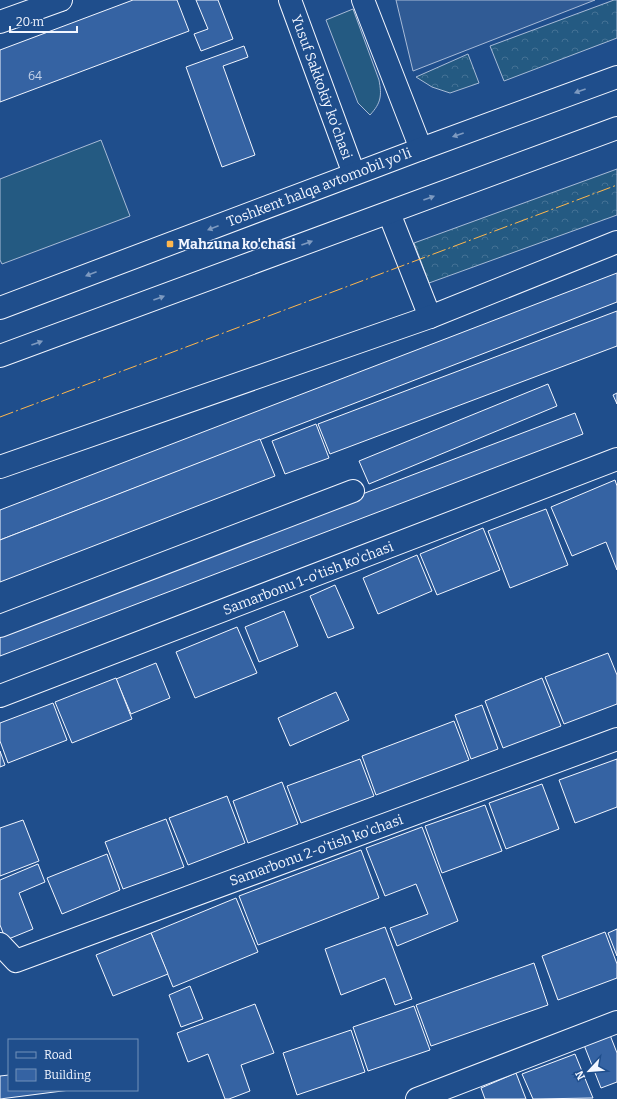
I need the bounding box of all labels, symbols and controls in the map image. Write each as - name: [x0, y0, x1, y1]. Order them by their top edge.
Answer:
- scale bar: [10, 8, 77, 34]
- street label: Yusuf Sakkokiy ko'chasi: [287, 12, 356, 162]
- text: 20 m: [16, 15, 45, 29]
- house number: 64: [28, 69, 42, 83]
- one-way arrow: [574, 88, 586, 94]
- one-way arrow: [452, 133, 464, 139]
- street label: Toshkent halqa avtomobil yo'li: [224, 144, 414, 231]
- one-way arrow: [423, 194, 435, 200]
- one-way arrow: [206, 225, 218, 231]
- place label: Mahzuna ko'chasi: [178, 236, 296, 253]
- marker: Mahzuna ko'chasi: [165, 239, 175, 249]
- one-way arrow: [301, 239, 313, 245]
- one-way arrow: [85, 271, 97, 277]
- one-way arrow: [153, 294, 165, 300]
- one-way arrow: [31, 339, 43, 345]
- street label: Samarbonu 1-o'tish ko'chasi: [220, 538, 396, 619]
- street label: Samarbonu 2-o'tish ko'chasi: [227, 811, 405, 890]
- legend: [8, 1039, 138, 1091]
- text: Road: [44, 1048, 72, 1062]
- north arrow: [569, 1051, 609, 1091]
- text: Building: [44, 1068, 91, 1082]
- text: N: [573, 1068, 588, 1082]

